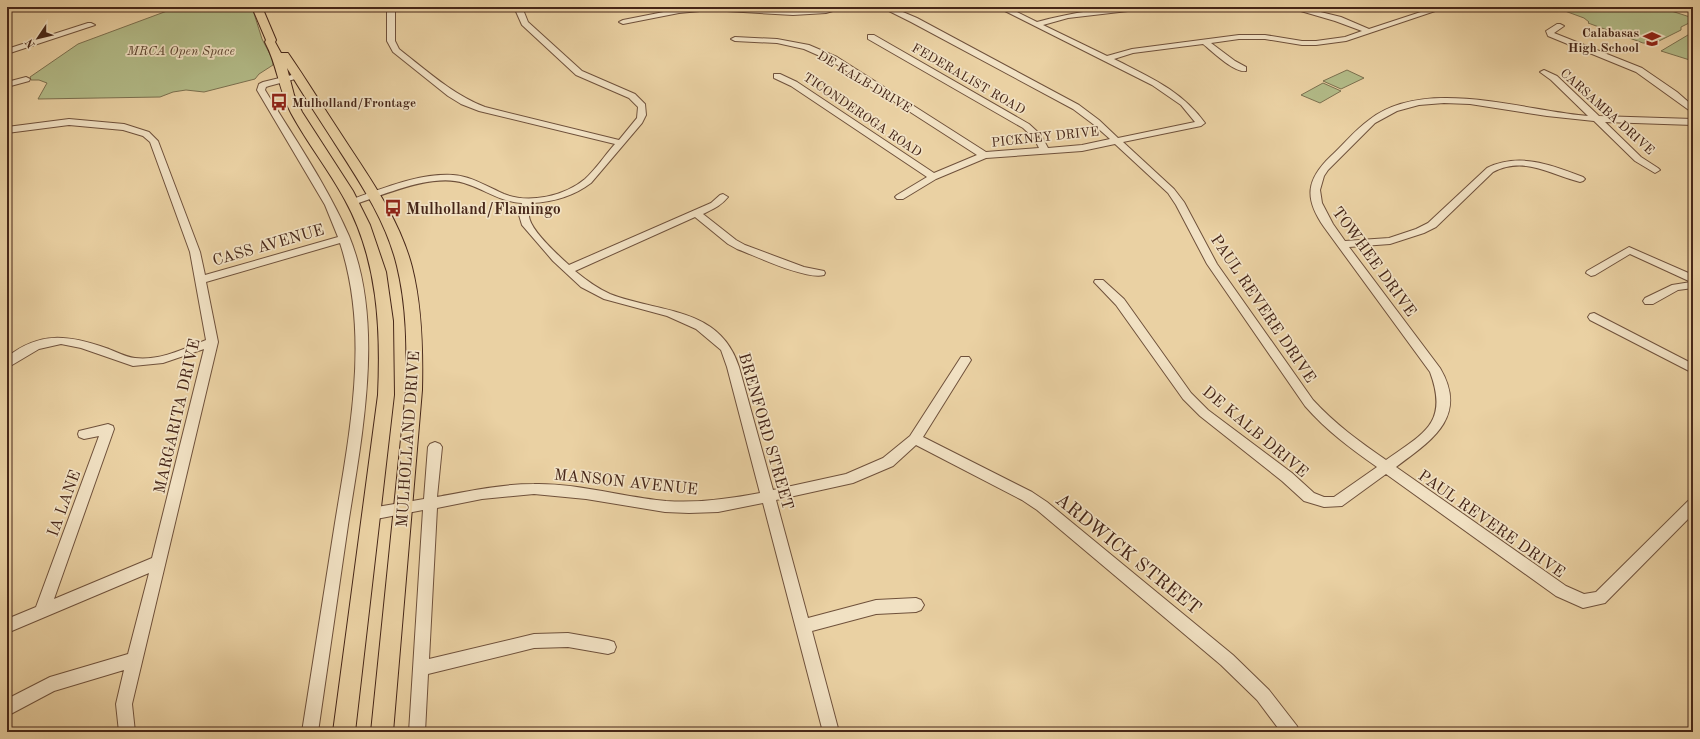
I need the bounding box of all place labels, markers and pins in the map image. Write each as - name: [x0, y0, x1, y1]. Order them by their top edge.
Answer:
- place label: Calabasas High School: [1568, 27, 1639, 55]
- school or university icon: Calabasas High School: [1642, 29, 1662, 49]
- bus stop icon: Mulholland/Frontage: [269, 92, 289, 112]
- place label: Mulholland/Frontage: [292, 97, 416, 110]
- bus stop icon: Mulholland/Flamingo: [383, 198, 403, 218]
- place label: Mulholland/Flamingo: [406, 202, 561, 218]

